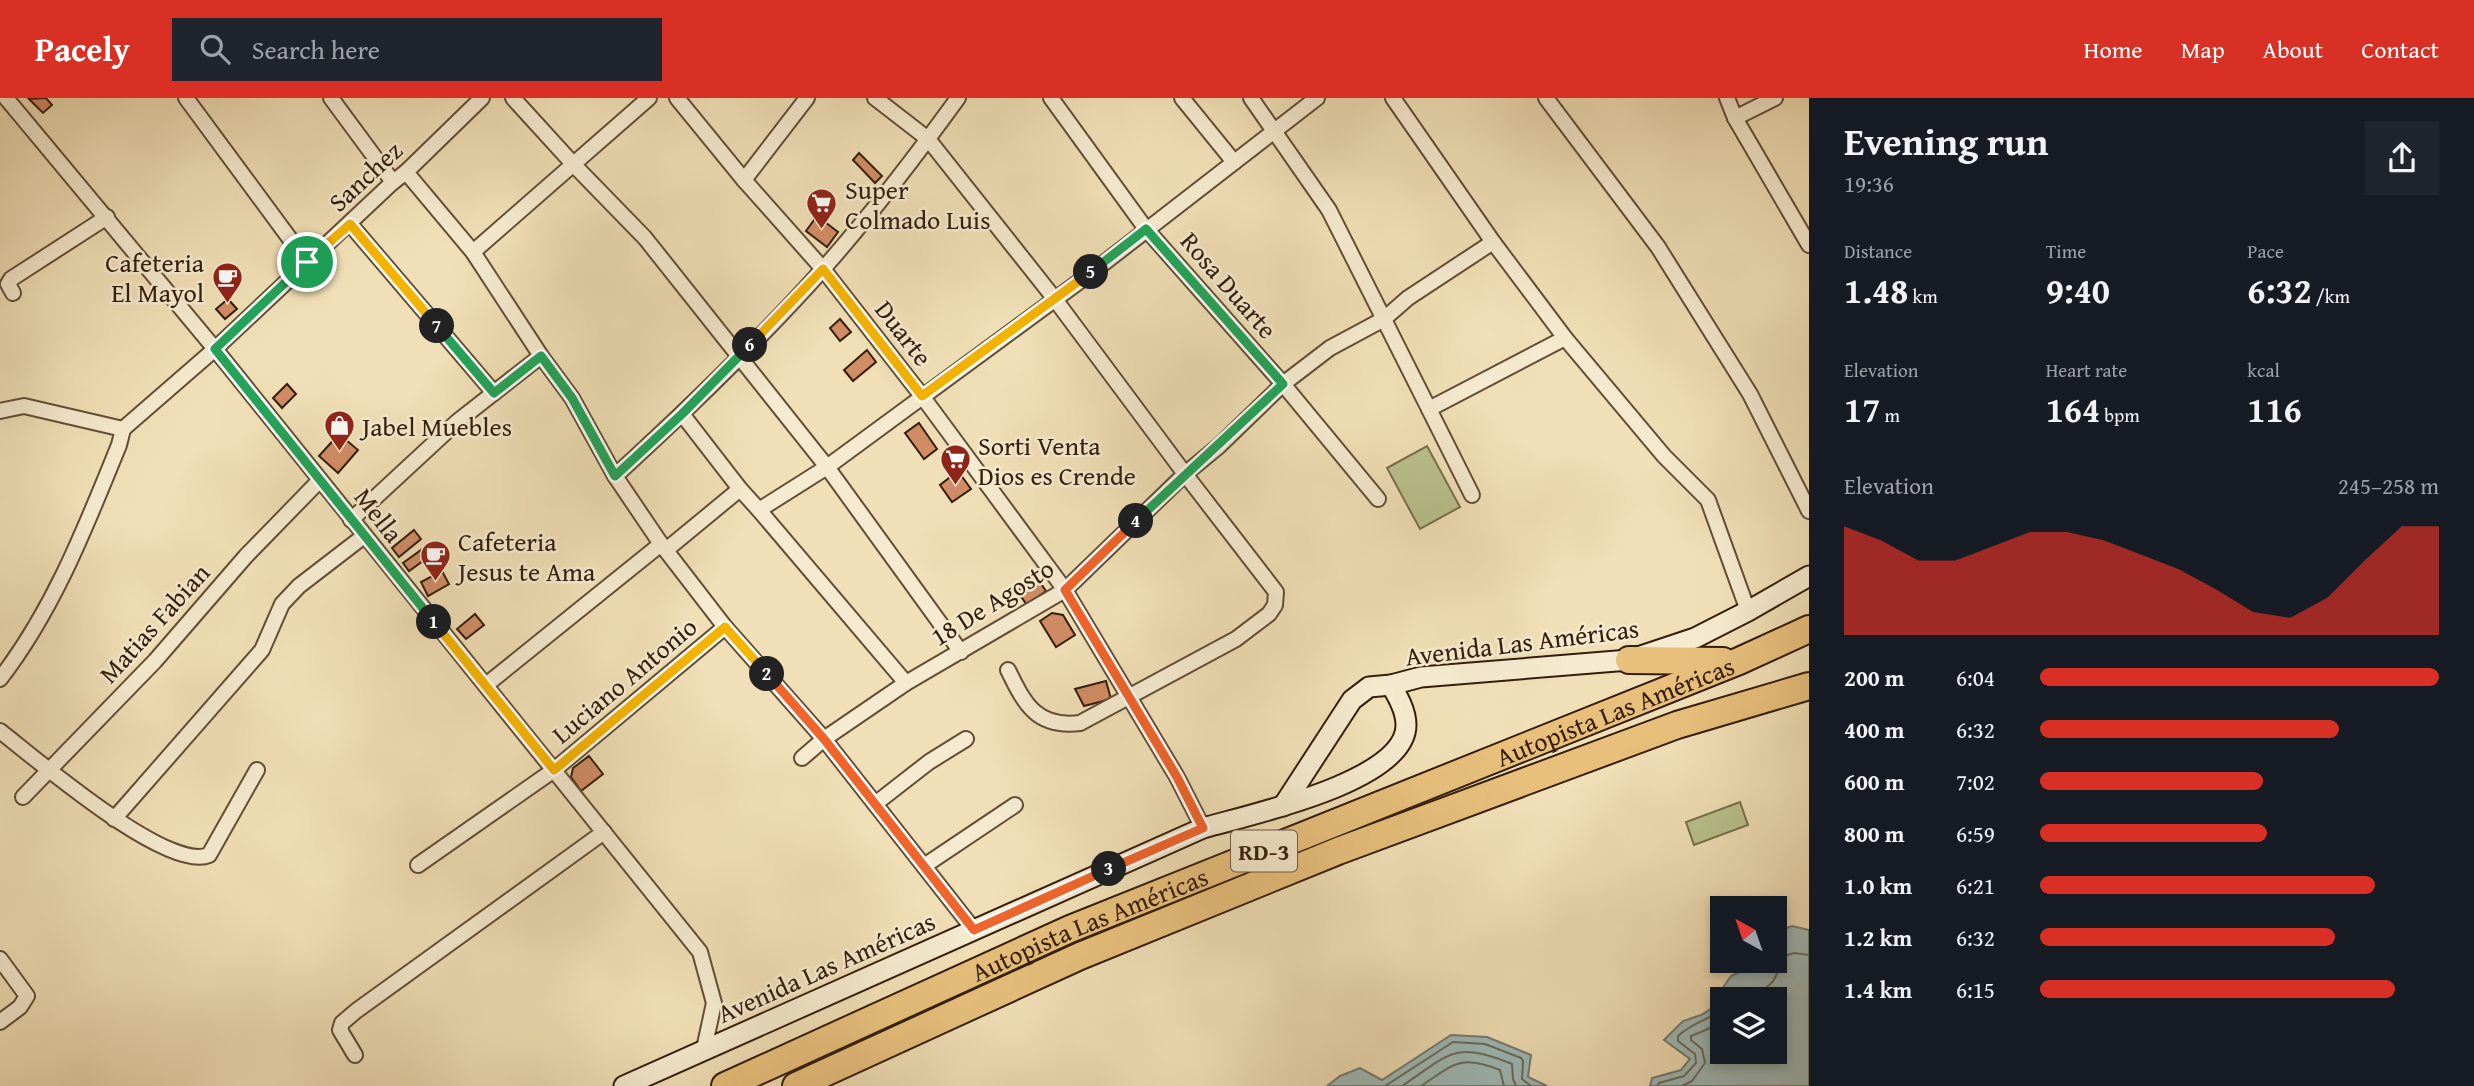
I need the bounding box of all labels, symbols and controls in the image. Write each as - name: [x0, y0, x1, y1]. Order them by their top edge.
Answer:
- search box: [172, 18, 662, 81]
- text: Pacely: [35, 25, 130, 73]
- icon: search: [196, 30, 234, 68]
- text: Search here: [252, 30, 380, 69]
- text: Home: [2084, 32, 2143, 67]
- text: Map: [2181, 32, 2225, 67]
- text: About: [2263, 32, 2323, 67]
- text: Contact: [2361, 32, 2439, 67]
- text: Evening run: [1844, 113, 2048, 169]
- button: share: [2365, 121, 2439, 195]
- street label: Sanchez: [319, 131, 411, 221]
- text: 19:36: [1844, 167, 1894, 200]
- place label: Super Colmado Luis: [845, 170, 990, 239]
- supermarket icon: Super Colmado Luis: [805, 187, 839, 231]
- street label: Rosa Duarte: [1171, 223, 1287, 347]
- pin: [277, 232, 337, 292]
- text: Distance: [1844, 237, 1912, 265]
- text: Time: [2046, 237, 2086, 265]
- text: Pace: [2247, 237, 2284, 265]
- place label: Cafeteria El Mayol: [105, 243, 205, 312]
- icon: arrive: [288, 243, 326, 281]
- pin: 5: [1074, 254, 1108, 290]
- text: 5: [1086, 257, 1095, 285]
- cafe icon: Cafeteria El Mayol: [210, 260, 244, 304]
- text: 1.48: [1844, 265, 1908, 316]
- text: 9:40: [2046, 265, 2110, 316]
- text: 6:32: [2247, 265, 2312, 316]
- text: km: [1908, 282, 1938, 310]
- text: /km: [2312, 282, 2350, 310]
- street label: Duarte: [866, 292, 942, 374]
- pin: 7: [420, 308, 454, 344]
- text: 7: [432, 311, 441, 339]
- pin: 6: [732, 328, 768, 362]
- text: 6: [745, 330, 754, 358]
- text: Elevation: [1844, 356, 1918, 384]
- text: Heart rate: [2046, 356, 2127, 384]
- text: kcal: [2247, 356, 2280, 384]
- text: 17: [1844, 384, 1880, 435]
- text: 164: [2046, 384, 2100, 435]
- text: 116: [2247, 384, 2302, 435]
- text: m: [1880, 401, 1900, 429]
- text: bpm: [2100, 401, 2140, 429]
- place label: Jabel Muebles: [359, 407, 512, 446]
- shop icon: Jabel Muebles: [322, 409, 356, 453]
- place label: Sorti Venta Dios es Crende: [978, 426, 1136, 495]
- supermarket icon: Sorti Venta Dios es Crende: [938, 443, 972, 487]
- text: Elevation: [1844, 469, 1934, 502]
- text: 245–258 m: [2338, 469, 2439, 502]
- street label: Mella: [345, 479, 413, 551]
- pin: 4: [1118, 504, 1154, 538]
- text: 4: [1131, 506, 1140, 534]
- place label: Cafeteria Jesus te Ama: [455, 522, 596, 591]
- cafe icon: Cafeteria Jesus te Ama: [418, 539, 452, 583]
- street label: 18 De Agosto: [923, 549, 1061, 655]
- street label: Matias Fabian: [89, 554, 219, 692]
- pin: 1: [416, 604, 452, 640]
- text: 1: [429, 607, 438, 635]
- street label: Luciano Antonio: [543, 607, 705, 753]
- street label: Avenida Las Américas: [1403, 608, 1641, 676]
- street label: Autopista Las Américas: [1490, 645, 1740, 776]
- pin: 2: [750, 656, 784, 692]
- text: 2: [762, 659, 771, 687]
- text: 200 m: [1844, 661, 1905, 694]
- text: 6:04: [1956, 661, 1995, 694]
- text: 400 m: [1844, 713, 1905, 746]
- text: 6:32: [1956, 713, 1995, 746]
- text: 600 m: [1844, 765, 1905, 798]
- text: 7:02: [1956, 765, 1995, 798]
- text: 800 m: [1844, 817, 1905, 850]
- text: 6:59: [1956, 817, 1995, 850]
- road number: RD-3: [1231, 830, 1297, 872]
- pin: 3: [1092, 852, 1126, 886]
- text: 3: [1104, 854, 1113, 882]
- street label: Autopista Las Américas: [965, 856, 1214, 991]
- text: 1.0 km: [1844, 869, 1912, 902]
- text: 6:21: [1956, 869, 1995, 902]
- north arrow: [1710, 896, 1787, 973]
- map controls: [1710, 896, 1787, 1064]
- street label: Avenida Las Américas: [711, 901, 941, 1033]
- text: 1.2 km: [1844, 921, 1912, 954]
- text: 6:32: [1956, 921, 1995, 954]
- text: 1.4 km: [1844, 973, 1912, 1006]
- text: 6:15: [1956, 973, 1995, 1006]
- button: layers: [1710, 987, 1787, 1064]

